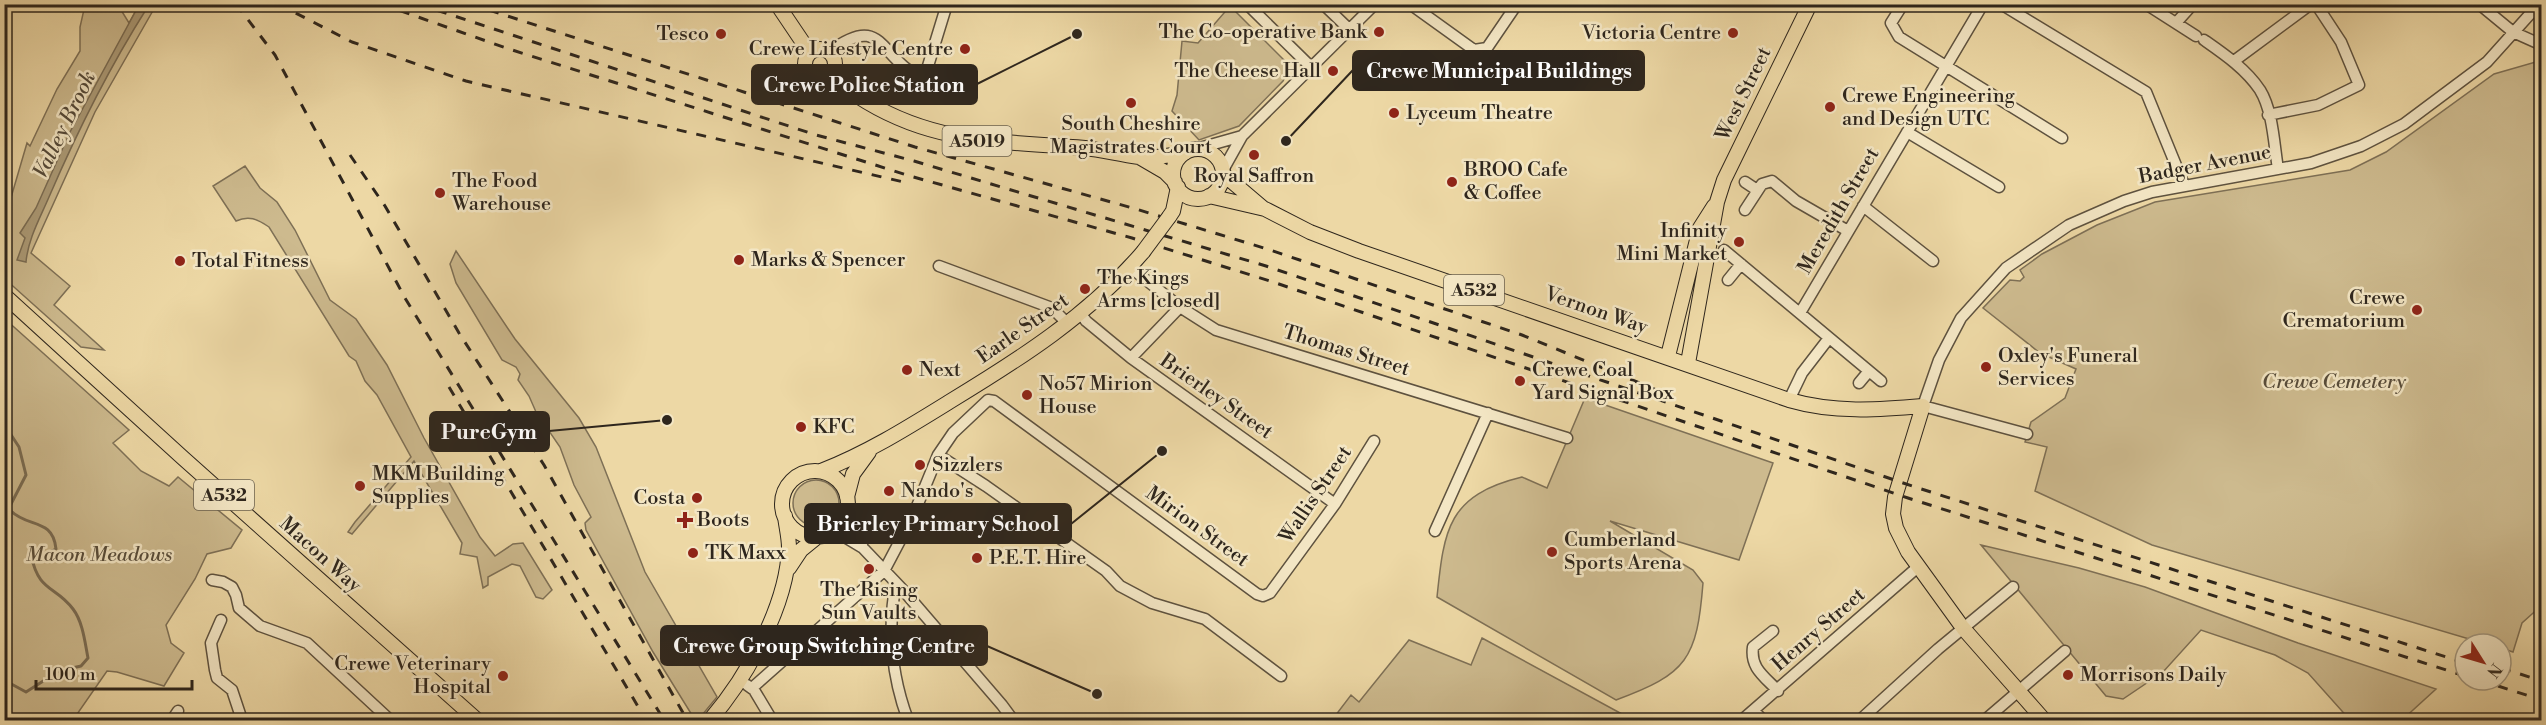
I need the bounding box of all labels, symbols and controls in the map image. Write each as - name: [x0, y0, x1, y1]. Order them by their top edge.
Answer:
- place label: The Co-operative Bank: [1159, 20, 1369, 45]
- place label: Victoria Centre: [1581, 21, 1721, 46]
- place label: Tesco: [657, 22, 709, 47]
- marker: The Co-operative Bank: [1372, 25, 1386, 39]
- marker: Victoria Centre: [1726, 26, 1740, 40]
- marker: Tesco: [714, 27, 728, 41]
- place label: Crewe Lifestyle Centre: [749, 37, 953, 62]
- marker: Crewe Lifestyle Centre: [958, 42, 972, 56]
- street label: West Street: [1710, 43, 1777, 146]
- callout: Crewe Municipal Buildings: [1353, 51, 1644, 90]
- place label: The Cheese Hall: [1174, 59, 1321, 84]
- text: Crewe Municipal Buildings: [1366, 59, 1632, 85]
- marker: The Cheese Hall: [1326, 64, 1340, 78]
- callout: Crewe Police Station: [752, 65, 977, 104]
- water label: Valley Brook: [28, 67, 102, 183]
- text: Crewe Police Station: [763, 73, 965, 99]
- place label: Crewe Engineering and Design UTC: [1842, 84, 2016, 132]
- marker: South Cheshire Magistrates Court: [1124, 96, 1138, 110]
- marker: Crewe Engineering and Design UTC: [1823, 100, 1837, 114]
- place label: Lyceum Theatre: [1406, 101, 1553, 126]
- marker: Lyceum Theatre: [1387, 106, 1401, 120]
- place label: South Cheshire Magistrates Court: [1050, 112, 1212, 160]
- road number: A5019: [942, 126, 1012, 156]
- street label: Badger Avenue: [2136, 140, 2273, 190]
- street label: Meredith Street: [1793, 143, 1885, 279]
- marker: Royal Saffron: [1247, 148, 1261, 162]
- place label: BROO Cafe & Coffee: [1463, 158, 1568, 206]
- place label: Royal Saffron: [1194, 164, 1314, 189]
- place label: The Food Warehouse: [451, 169, 551, 217]
- marker: BROO Cafe & Coffee: [1445, 175, 1459, 189]
- marker: The Food Warehouse: [433, 186, 447, 200]
- place label: Infinity Mini Market: [1616, 219, 1727, 267]
- marker: Infinity Mini Market: [1732, 235, 1746, 249]
- place label: Marks & Spencer: [751, 248, 906, 273]
- place label: Total Fitness: [192, 249, 309, 274]
- marker: Marks & Spencer: [732, 253, 746, 267]
- marker: Total Fitness: [173, 254, 187, 268]
- place label: The Kings Arms [closed]: [1096, 266, 1220, 314]
- road number: A532: [1444, 275, 1504, 305]
- street label: Vernon Way: [1540, 281, 1651, 340]
- marker: The Kings Arms [closed]: [1078, 282, 1092, 296]
- place label: Crewe Crematorium: [2282, 286, 2405, 334]
- street label: Earle Street: [972, 288, 1074, 370]
- marker: Crewe Crematorium: [2410, 303, 2424, 317]
- street label: Thomas Street: [1279, 320, 1413, 382]
- place label: Oxley's Funeral Services: [1998, 344, 2138, 392]
- street label: Brierley Street: [1154, 348, 1277, 445]
- place label: Next: [919, 358, 961, 383]
- place label: Crewe Coal Yard Signal Box: [1531, 358, 1675, 406]
- marker: Oxley's Funeral Services: [1979, 360, 1993, 374]
- marker: Next: [900, 363, 914, 377]
- park label: Crewe Cemetery: [2262, 370, 2406, 395]
- place label: No57 Mirion House: [1039, 372, 1153, 420]
- marker: Crewe Coal Yard Signal Box: [1513, 374, 1527, 388]
- marker: No57 Mirion House: [1020, 388, 1034, 402]
- callout: PureGym: [430, 412, 549, 451]
- place label: KFC: [813, 415, 854, 440]
- text: PureGym: [441, 420, 537, 446]
- marker: KFC: [794, 420, 808, 434]
- street label: Wallis Street: [1274, 441, 1358, 550]
- place label: Sizzlers: [932, 453, 1003, 478]
- marker: Sizzlers: [913, 458, 927, 472]
- place label: MKM Building Supplies: [372, 462, 505, 510]
- marker: MKM Building Supplies: [353, 479, 367, 493]
- place label: Nando's: [901, 479, 973, 504]
- road number: A532: [194, 480, 254, 510]
- street label: Mirion Street: [1140, 481, 1254, 573]
- marker: Nando's: [882, 484, 896, 498]
- place label: Costa: [634, 486, 686, 511]
- marker: Costa: [690, 491, 704, 505]
- callout: Brierley Primary School: [805, 504, 1071, 543]
- place label: Boots: [696, 508, 749, 533]
- street label: Macon Way: [274, 512, 366, 599]
- text: Brierley Primary School: [817, 512, 1059, 538]
- marker: Boots: [678, 513, 692, 527]
- place label: Cumberland Sports Arena: [1564, 528, 1683, 576]
- place label: TK Maxx: [705, 541, 787, 566]
- park label: Macon Meadows: [26, 543, 173, 568]
- marker: Cumberland Sports Arena: [1545, 545, 1559, 559]
- marker: TK Maxx: [686, 546, 700, 560]
- place label: P.E.T. Hire: [989, 546, 1086, 571]
- marker: P.E.T. Hire: [970, 551, 984, 565]
- marker: The Rising Sun Vaults: [862, 562, 876, 576]
- place label: The Rising Sun Vaults: [820, 578, 919, 626]
- street label: Henry Street: [1767, 583, 1871, 677]
- callout: Crewe Group Switching Centre: [661, 626, 987, 665]
- north arrow: [2453, 632, 2513, 692]
- text: Crewe Group Switching Centre: [673, 634, 975, 660]
- place label: Crewe Veterinary Hospital: [334, 652, 491, 700]
- scale bar: [36, 653, 192, 691]
- text: N: [2482, 659, 2506, 682]
- text: 100 m: [45, 663, 96, 686]
- place label: Morrisons Daily: [2080, 663, 2227, 688]
- marker: Morrisons Daily: [2061, 668, 2075, 682]
- marker: Crewe Veterinary Hospital: [496, 669, 510, 683]

